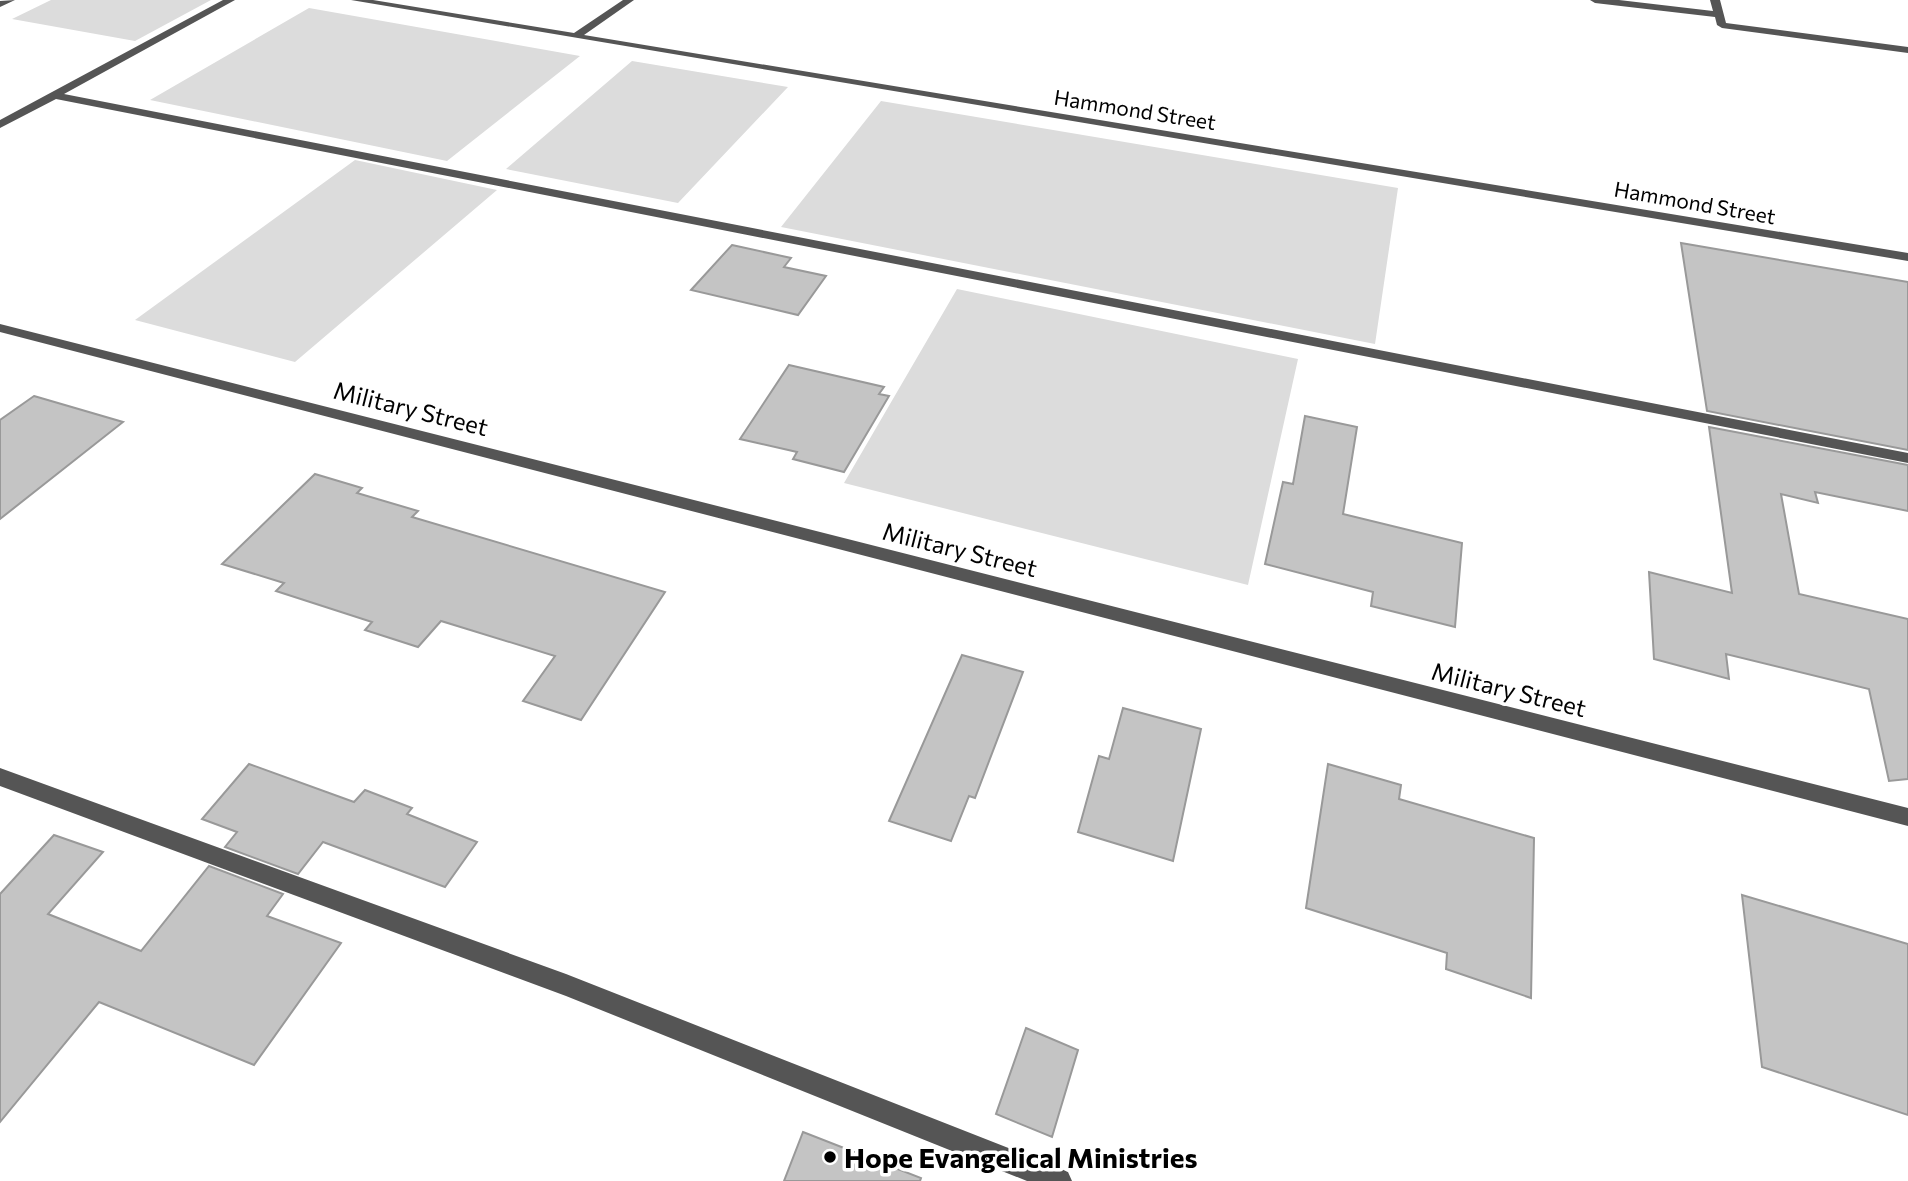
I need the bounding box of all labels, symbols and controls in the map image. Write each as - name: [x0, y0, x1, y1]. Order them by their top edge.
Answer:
- street label: Hammond Street: [1052, 84, 1218, 134]
- street label: Hammond Street: [1612, 175, 1778, 229]
- street label: Military Street: [331, 375, 491, 441]
- street label: Military Street: [880, 516, 1040, 582]
- street label: Military Street: [1429, 656, 1589, 722]
- place label: Hope Evangelical Ministries: [844, 1140, 1198, 1174]
- marker: Hope Evangelical Ministries: [822, 1149, 838, 1165]

